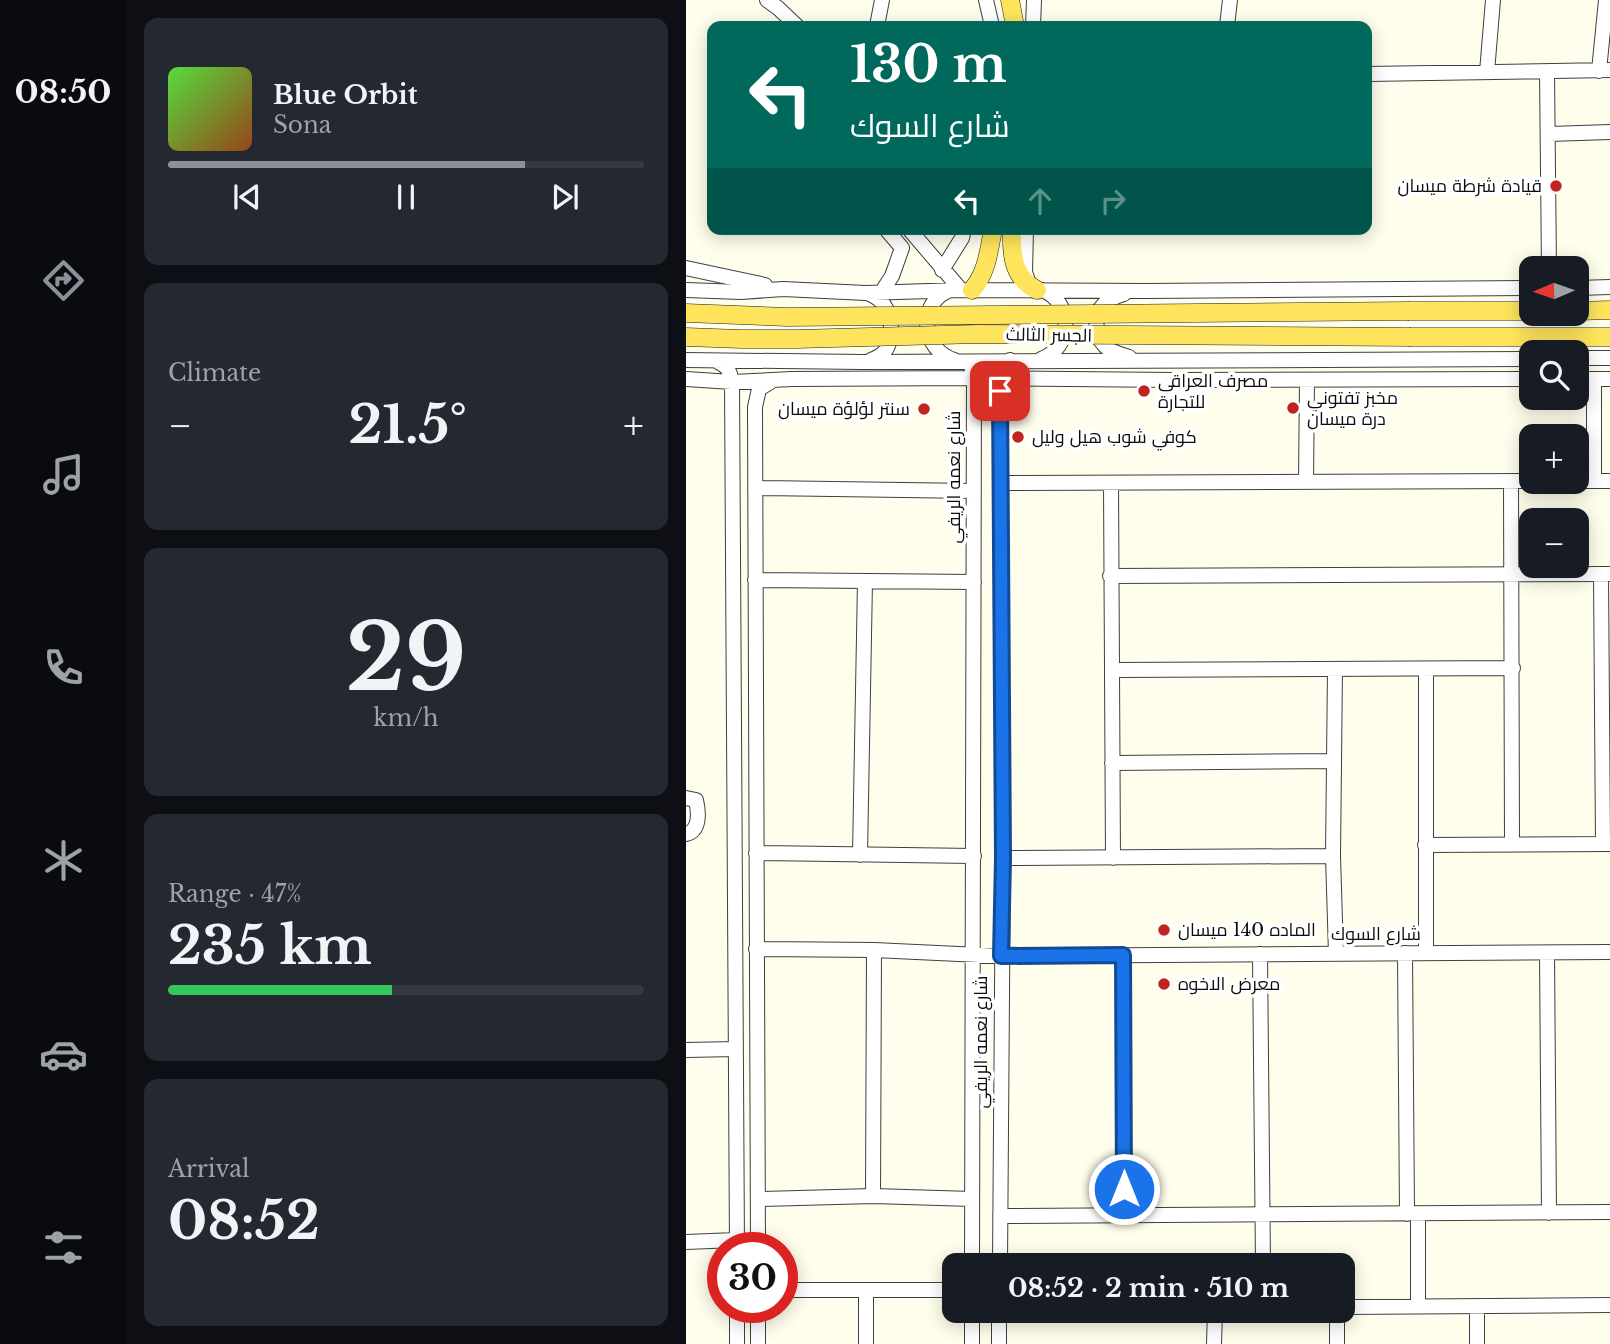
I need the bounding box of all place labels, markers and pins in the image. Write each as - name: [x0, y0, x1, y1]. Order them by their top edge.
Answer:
- place label: قيادة شرطة ميسان: [1398, 175, 1542, 197]
- marker: قيادة شرطة ميسان: [1548, 178, 1564, 194]
- pin: [970, 361, 1030, 421]
- place label: مصرف العراقي للتجارة: [1158, 370, 1268, 413]
- marker: مصرف العراقي للتجارة: [1136, 383, 1152, 399]
- place label: مخبز تفتوني درة ميسان: [1307, 387, 1398, 430]
- place label: سنتر لؤلؤة ميسان: [778, 398, 910, 420]
- marker: مخبز تفتوني درة ميسان: [1285, 400, 1301, 416]
- marker: سنتر لؤلؤة ميسان: [916, 401, 932, 417]
- place label: كوفي شوب هيل وليل: [1032, 426, 1197, 451]
- marker: كوفي شوب هيل وليل: [1010, 429, 1026, 445]
- place label: الماده 140 ميسان: [1178, 919, 1316, 941]
- marker: الماده 140 ميسان: [1156, 922, 1172, 938]
- place label: معرض الاخوه: [1178, 973, 1280, 995]
- marker: معرض الاخوه: [1156, 976, 1172, 992]

